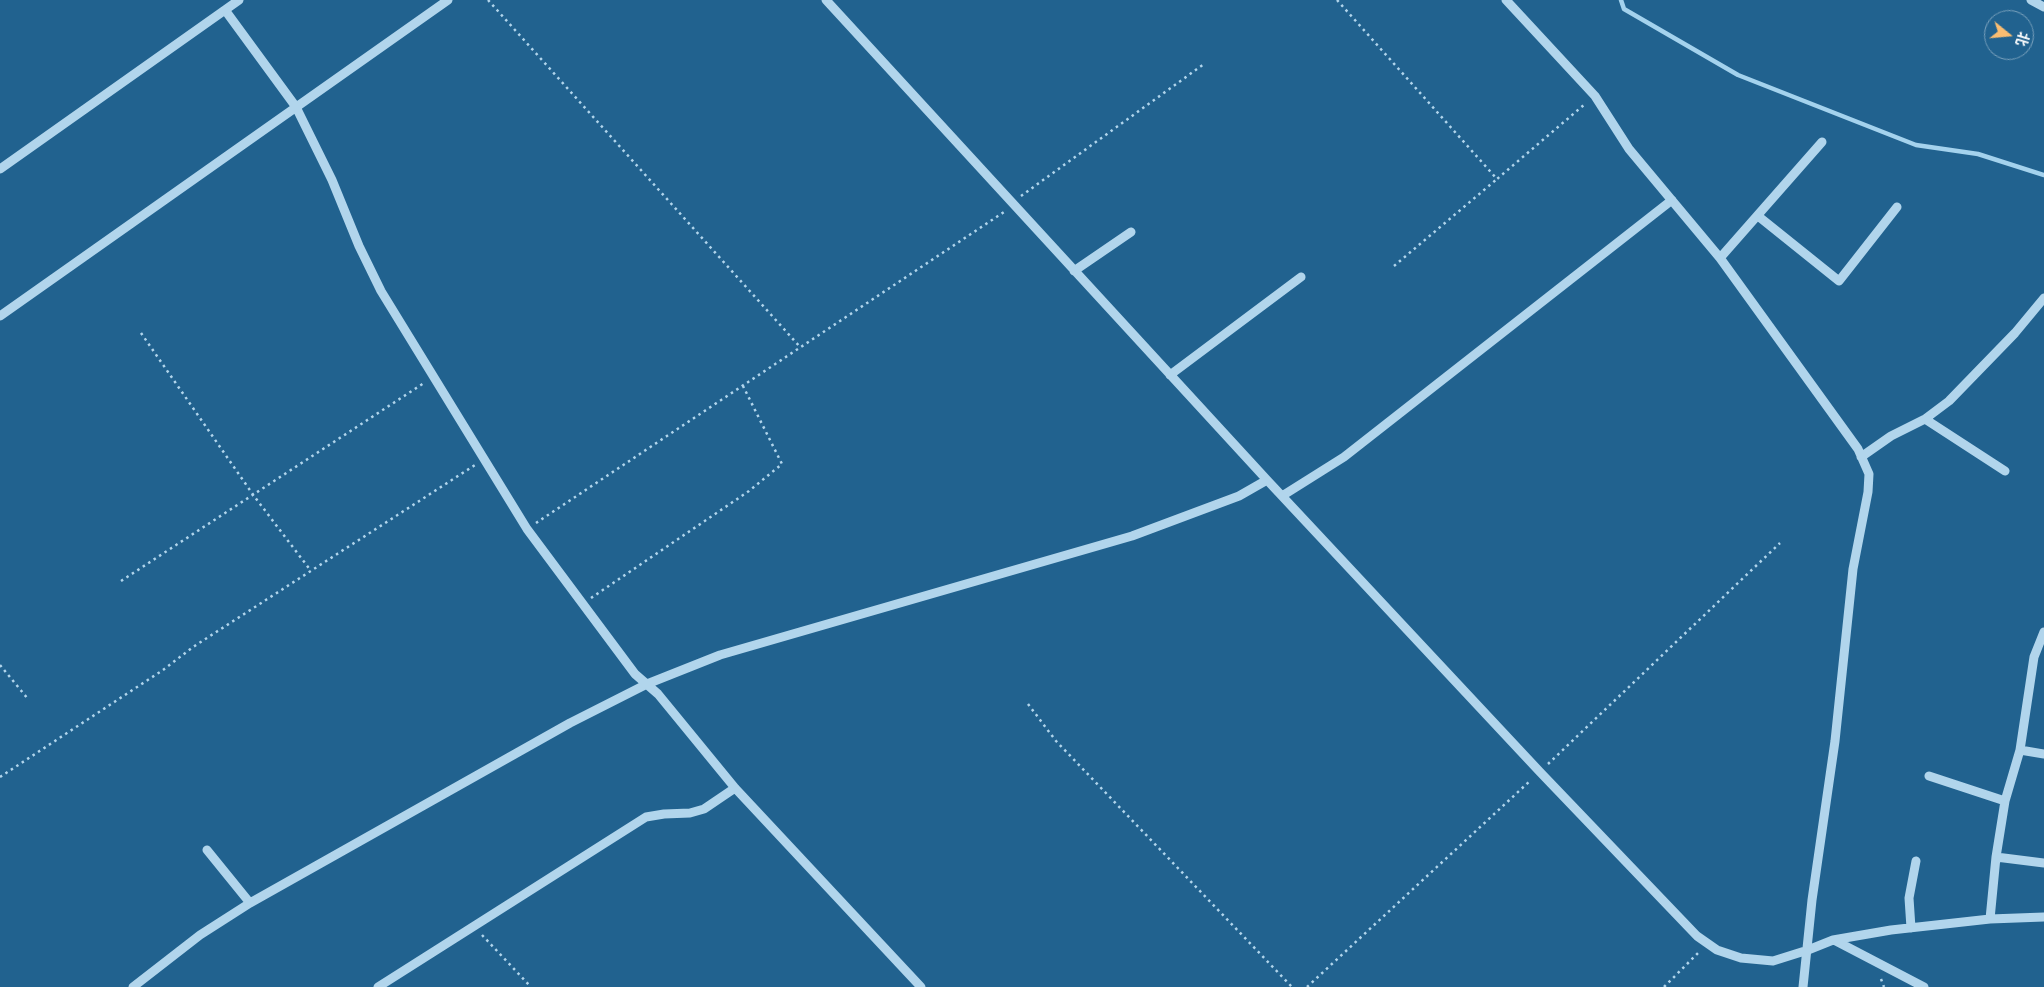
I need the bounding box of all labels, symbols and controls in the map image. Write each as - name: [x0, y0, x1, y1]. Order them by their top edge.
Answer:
- north arrow: [1984, 10, 2034, 60]
- text: 北: [2013, 30, 2032, 48]

